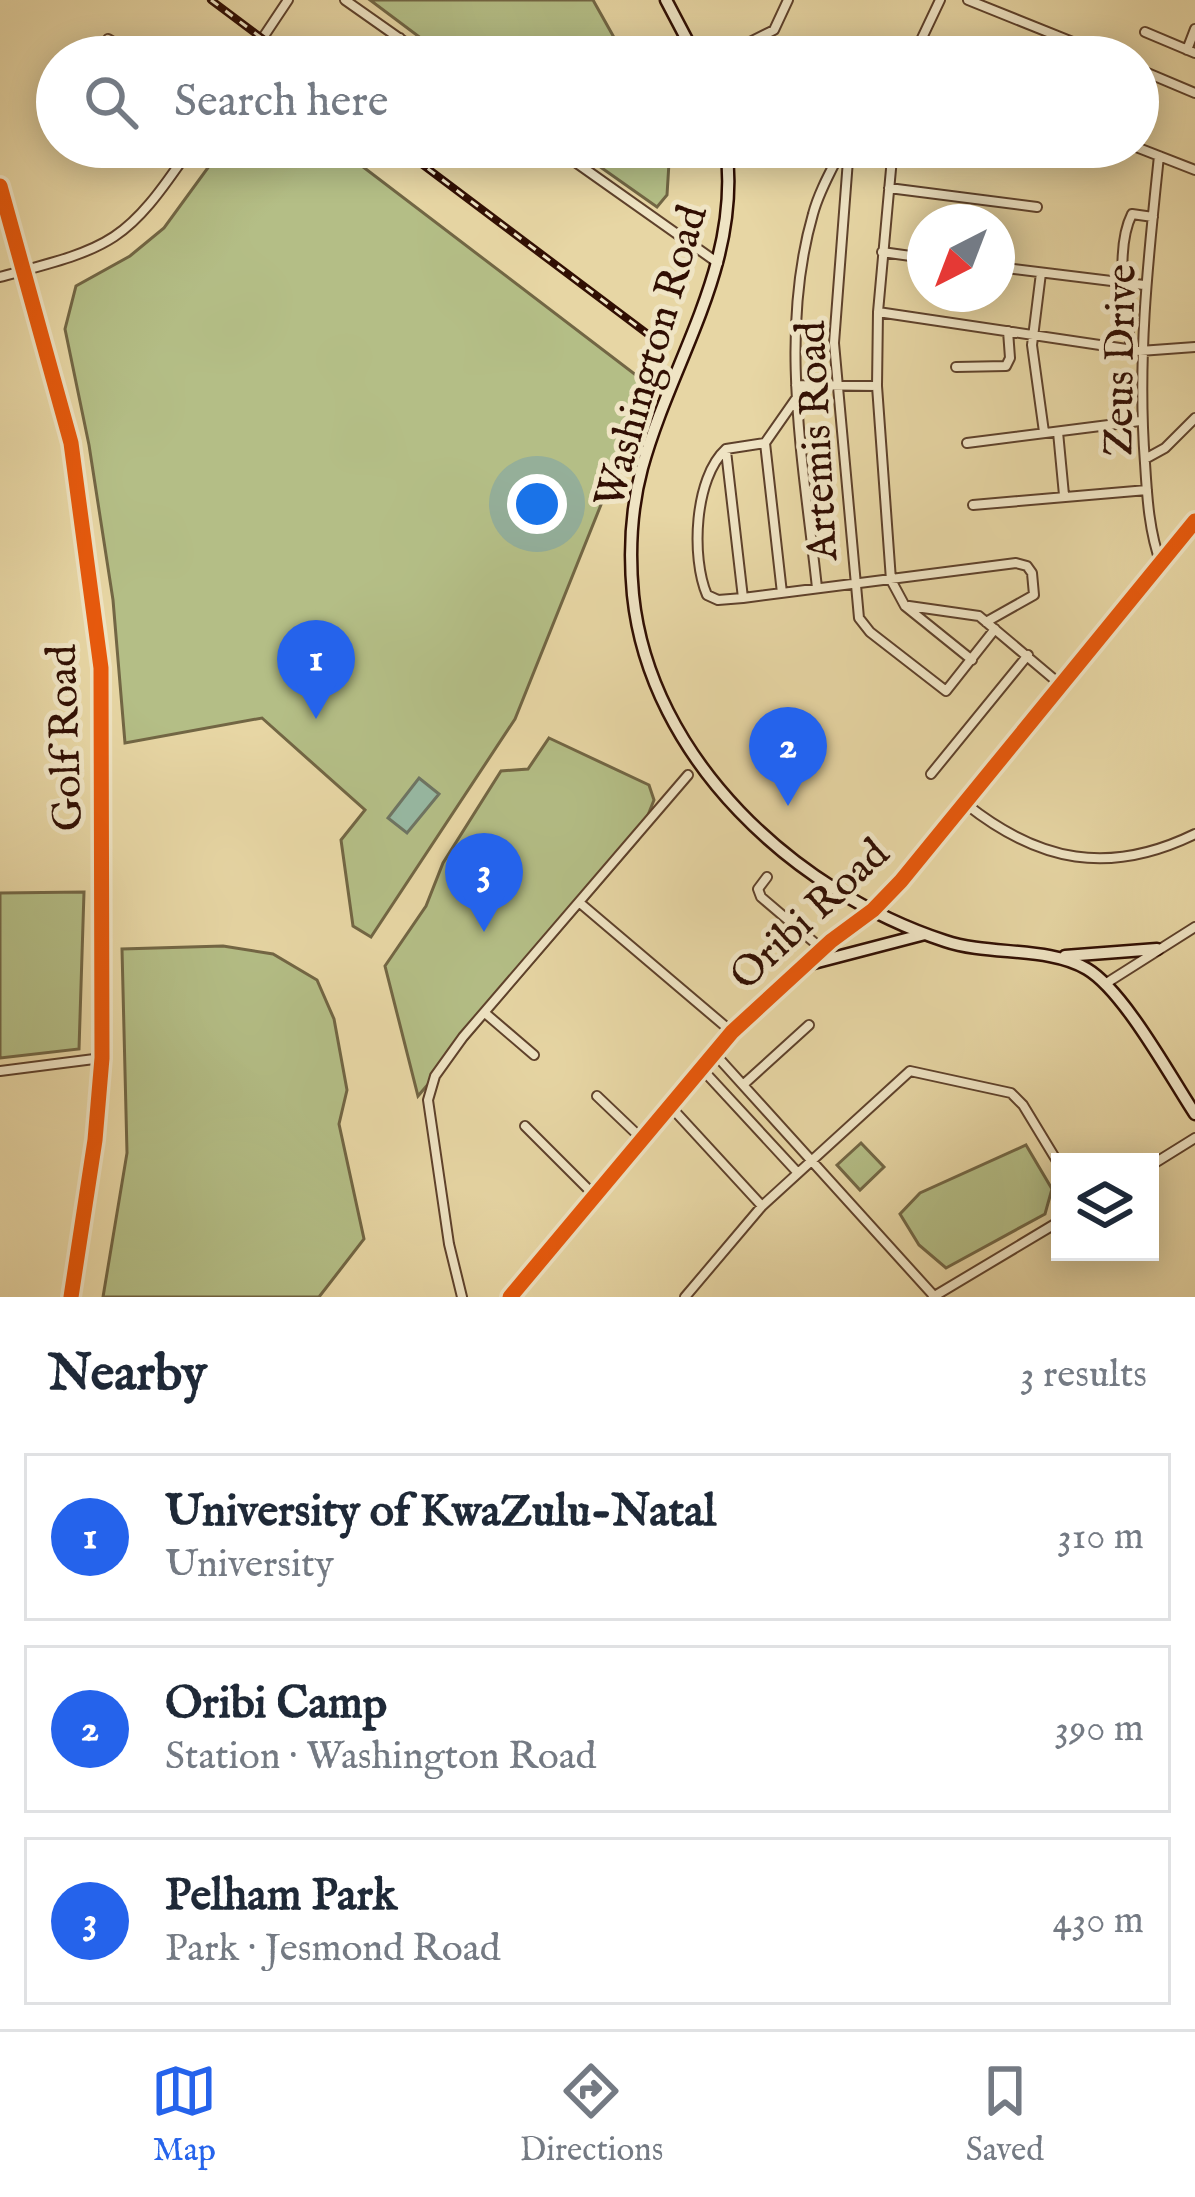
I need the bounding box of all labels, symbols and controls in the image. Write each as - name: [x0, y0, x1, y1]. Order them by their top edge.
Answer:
- search box: [36, 36, 1159, 168]
- icon: search: [78, 69, 144, 135]
- text: Search here: [174, 74, 388, 131]
- street label: Washington Road: [584, 199, 721, 514]
- north arrow: [907, 204, 1015, 312]
- street label: Zeus Drive: [1093, 263, 1150, 457]
- street label: Artemis Road: [786, 319, 851, 563]
- your location: [507, 474, 567, 534]
- pin: 1: [277, 620, 355, 719]
- street label: Golf Road: [37, 643, 96, 832]
- pin: 2: [749, 707, 827, 806]
- street label: Oribi Road: [720, 828, 902, 1003]
- pin: 3: [445, 833, 523, 932]
- map controls: [1051, 1153, 1159, 1261]
- button: layers: [1051, 1153, 1159, 1261]
- text: Nearby: [48, 1343, 207, 1408]
- text: 3 results: [1020, 1351, 1147, 1400]
- text: University of KwaZulu-Natal: [165, 1484, 716, 1541]
- text: 1: [83, 1513, 97, 1562]
- text: 310 m: [1057, 1513, 1144, 1562]
- text: University: [165, 1541, 334, 1590]
- text: Oribi Camp: [165, 1676, 387, 1733]
- text: 2: [81, 1705, 99, 1754]
- text: 390 m: [1055, 1705, 1144, 1754]
- text: Station · Washington Road: [165, 1733, 596, 1782]
- text: Pelham Park: [165, 1868, 397, 1925]
- text: 3: [83, 1897, 97, 1946]
- text: 430 m: [1053, 1897, 1144, 1946]
- text: Park · Jesmond Road: [165, 1925, 501, 1974]
- tab: Map: [151, 2058, 217, 2172]
- tab: Directions: [520, 2058, 663, 2172]
- tab: Saved: [966, 2058, 1044, 2172]

